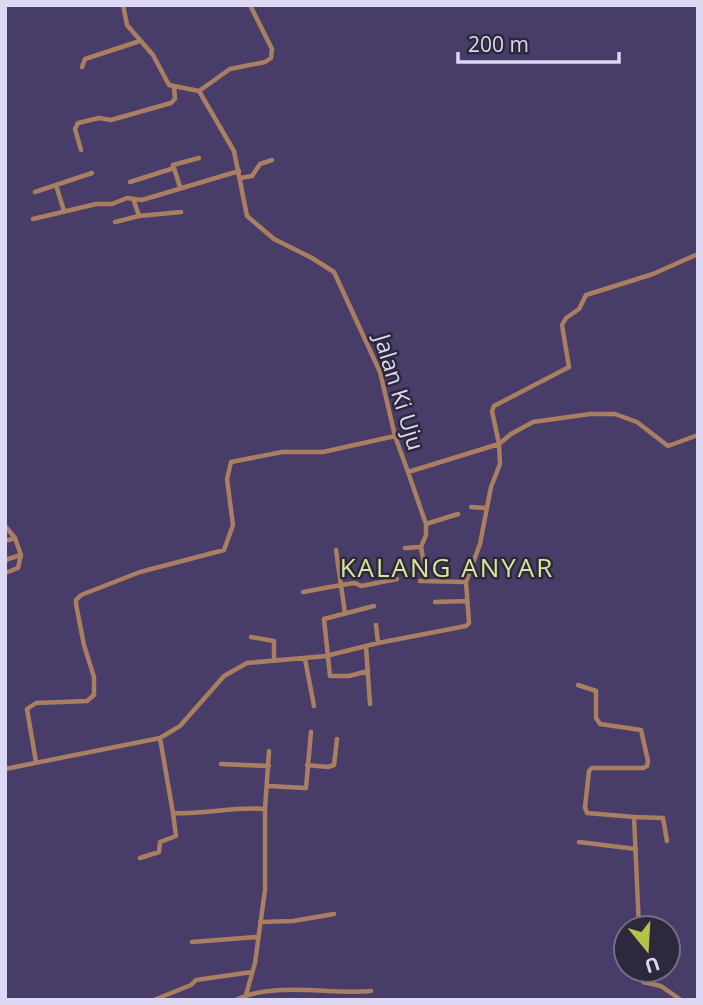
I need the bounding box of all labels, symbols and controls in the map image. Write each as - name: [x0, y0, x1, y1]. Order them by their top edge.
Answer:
- scale bar: [458, 21, 619, 65]
- text: 200 m: [468, 30, 529, 58]
- street label: Jalan Ki Uju: [367, 328, 433, 454]
- district label: KALANG ANYAR: [340, 549, 554, 585]
- north arrow: [612, 914, 682, 984]
- text: U: [641, 951, 663, 980]

